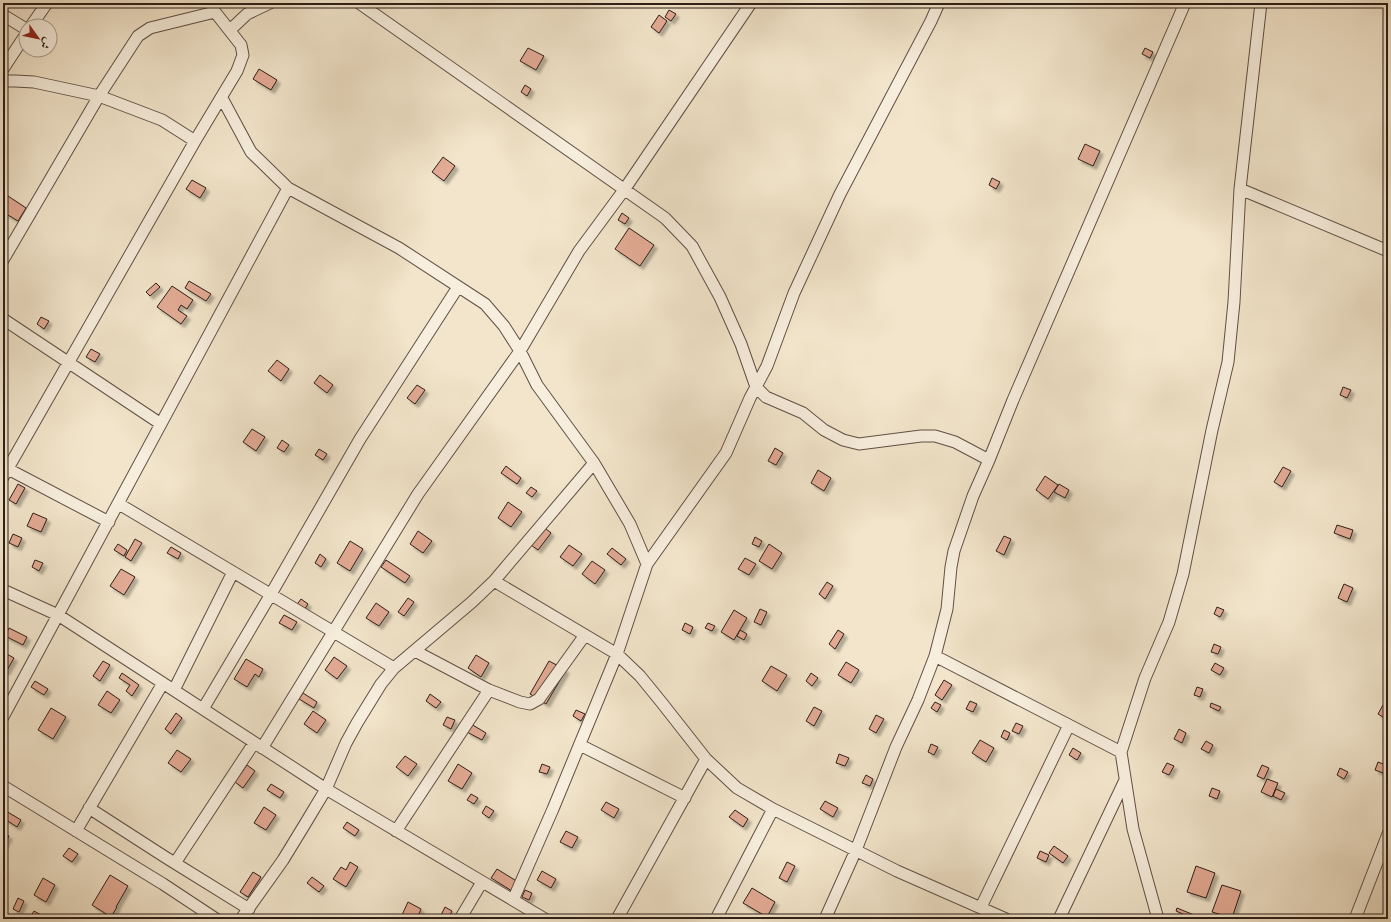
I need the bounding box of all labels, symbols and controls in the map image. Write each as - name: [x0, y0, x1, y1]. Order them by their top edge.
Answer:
- north arrow: [18, 18, 58, 58]
- text: ش: [37, 35, 56, 52]

